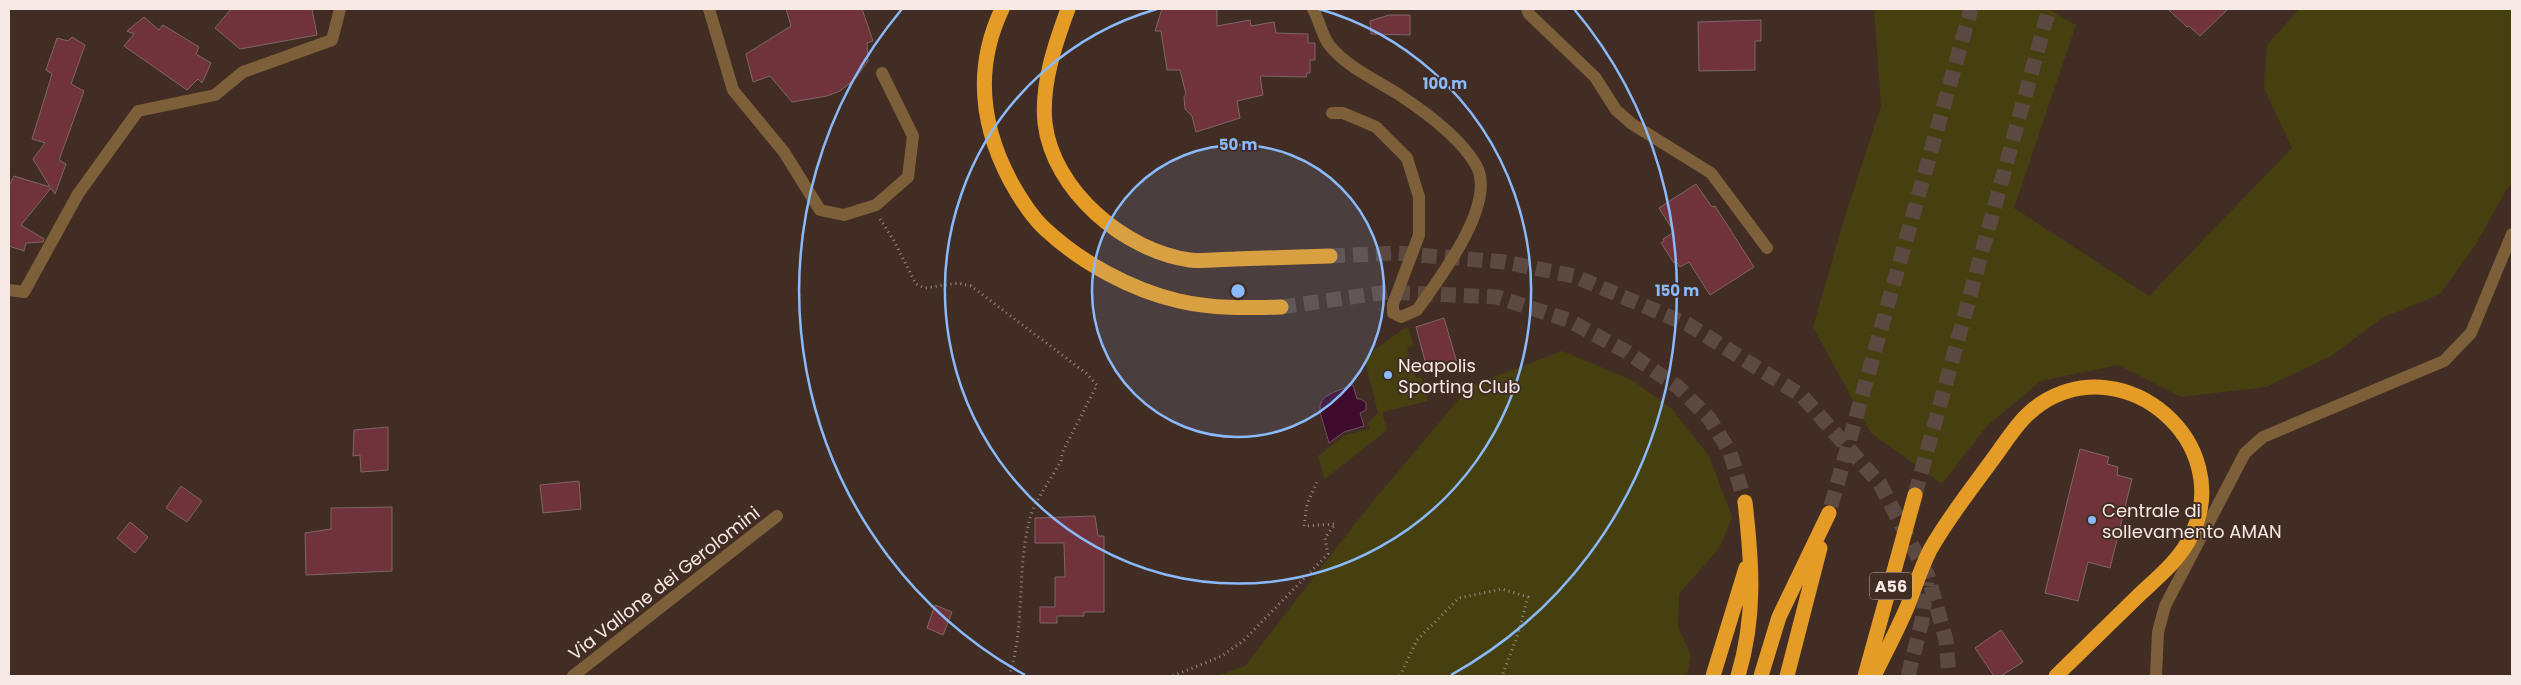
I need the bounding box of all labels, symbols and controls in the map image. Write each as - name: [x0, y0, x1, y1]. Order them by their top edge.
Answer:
- text: 100 m: [1423, 73, 1467, 94]
- text: 50 m: [1219, 134, 1257, 155]
- text: 150 m: [1655, 280, 1699, 301]
- centre of rings: [1229, 282, 1247, 300]
- place label: Neapolis Sporting Club: [1398, 353, 1520, 399]
- marker: Neapolis Sporting Club: [1382, 369, 1394, 381]
- place label: Centrale di sollevamento AMAN: [2102, 498, 2282, 544]
- street label: Via Vallone dei Gerolomini: [563, 500, 765, 666]
- marker: Centrale di sollevamento AMAN: [2086, 514, 2098, 526]
- road number: A56: [1870, 572, 1912, 600]

